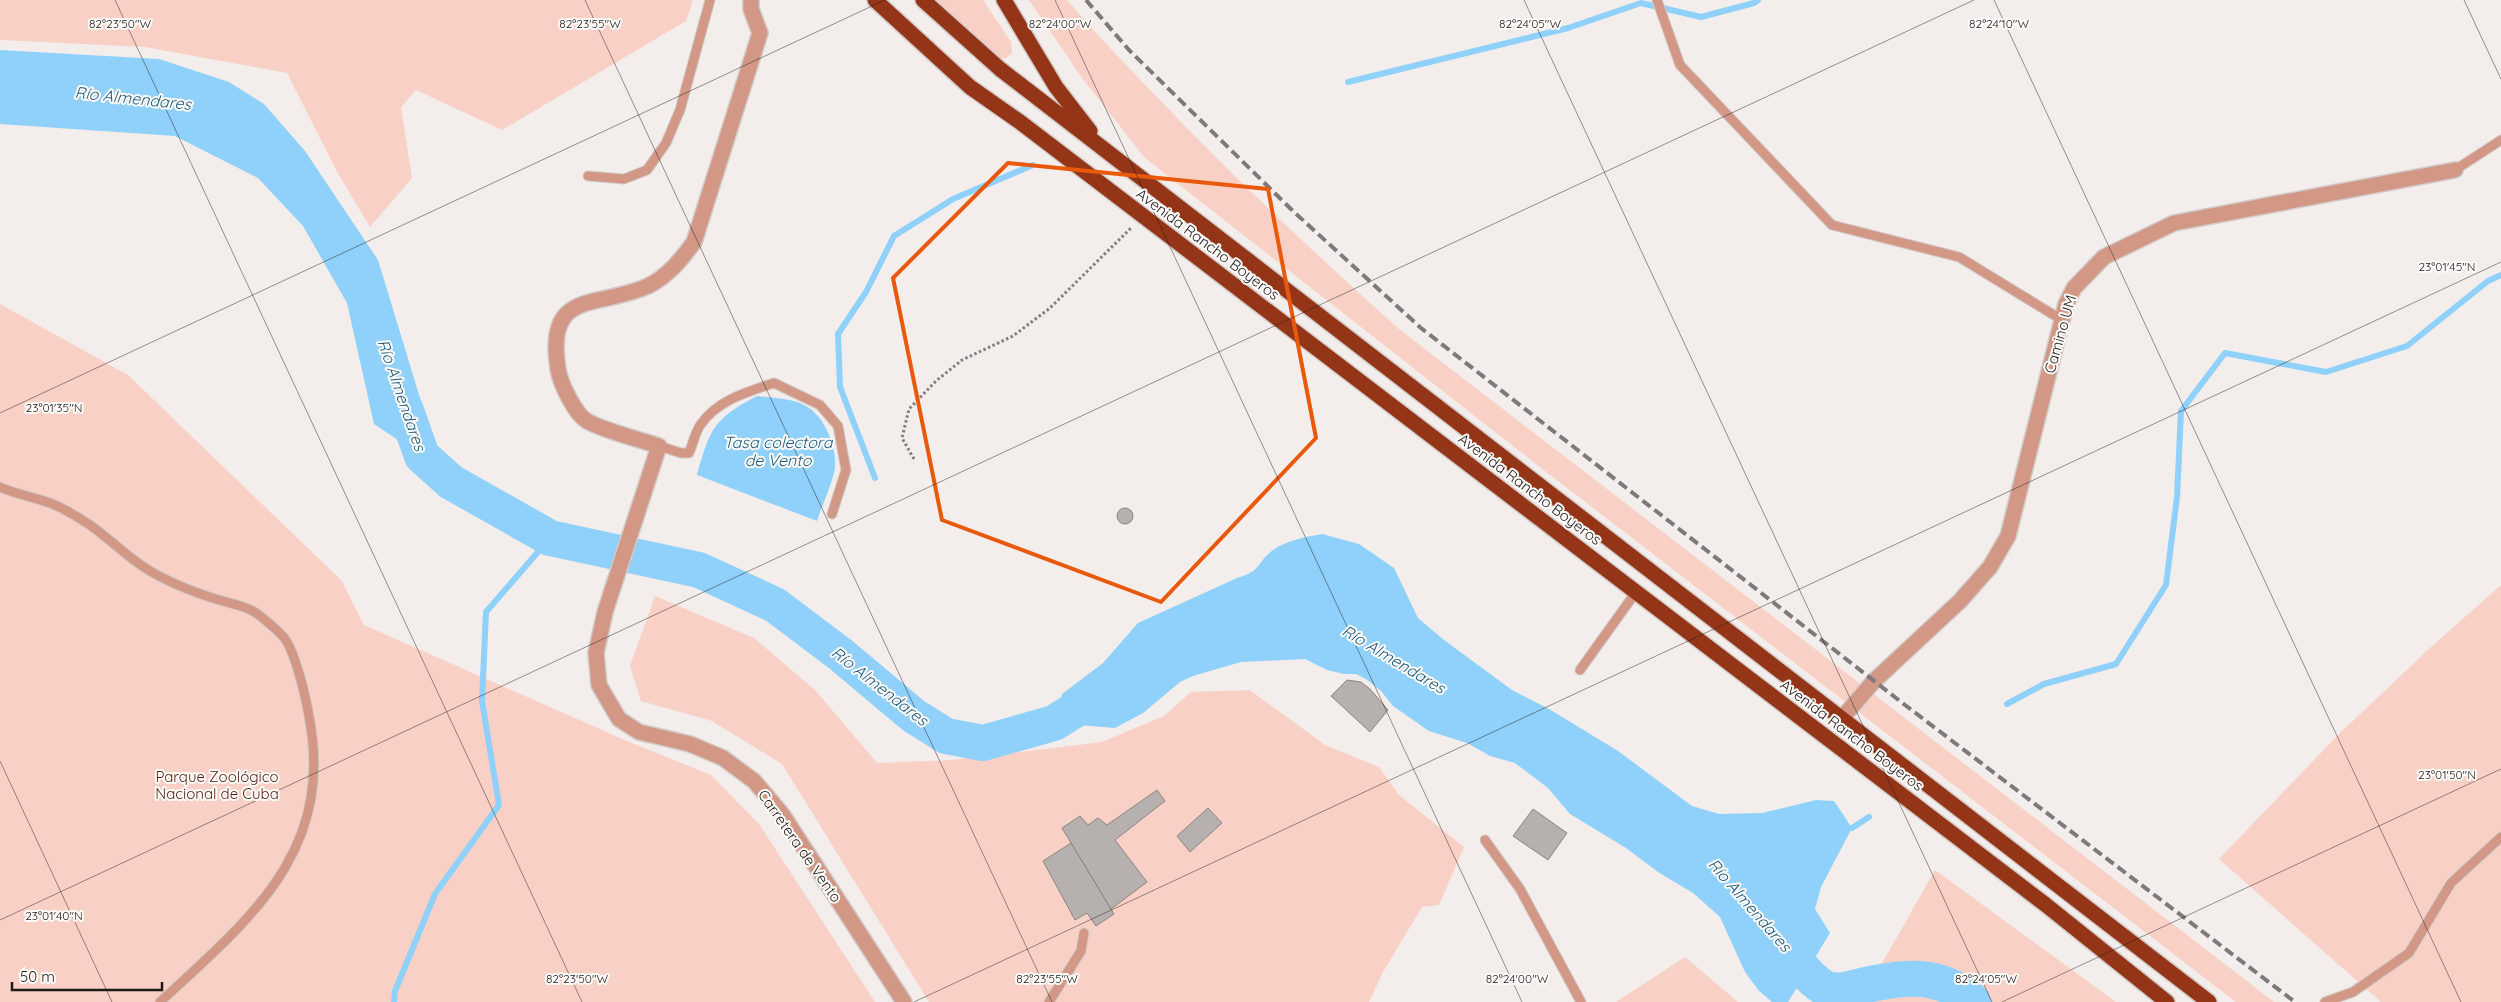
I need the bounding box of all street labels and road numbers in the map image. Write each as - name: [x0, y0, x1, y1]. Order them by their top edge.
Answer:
- street label: Avenida Rancho Boyeros: [1133, 184, 1283, 304]
- street label: Camino UM: [2040, 293, 2080, 375]
- street label: Avenida Rancho Boyeros: [1455, 429, 1605, 549]
- street label: Avenida Rancho Boyeros: [1777, 675, 1927, 795]
- street label: Carretera de Vento: [754, 786, 846, 906]

